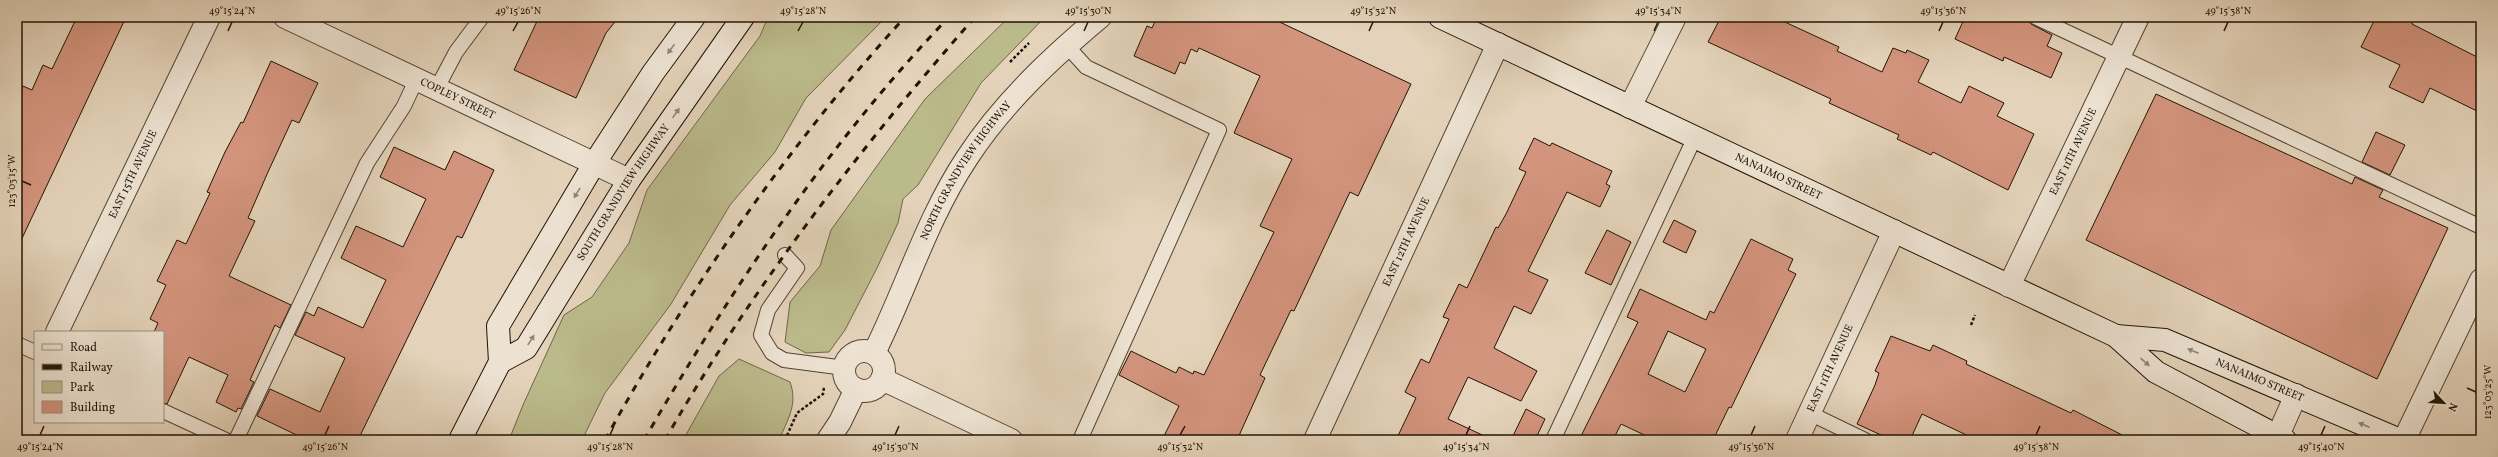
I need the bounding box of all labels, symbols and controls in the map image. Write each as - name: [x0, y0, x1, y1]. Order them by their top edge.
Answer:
- text: 49°15'24"N: [209, 4, 256, 18]
- text: 49°15'26"N: [495, 4, 542, 18]
- text: 49°15'28"N: [780, 4, 827, 18]
- text: 49°15'30"N: [1065, 4, 1112, 18]
- text: 49°15'32"N: [1350, 4, 1397, 18]
- text: 49°15'34"N: [1635, 4, 1682, 18]
- text: 49°15'36"N: [1920, 4, 1967, 18]
- text: 49°15'38"N: [2205, 4, 2252, 18]
- one-way arrow: [667, 43, 675, 54]
- street label: COPLEY STREET: [418, 75, 498, 123]
- street label: NORTH GRANDVIEW HIGHWAY: [917, 98, 1015, 242]
- street label: EAST 11TH AVENUE: [2046, 105, 2101, 198]
- one-way arrow: [672, 108, 680, 118]
- street label: SOUTH GRANDVIEW HIGHWAY: [574, 121, 673, 264]
- street label: EAST 15TH AVENUE: [105, 127, 161, 221]
- street label: NANAIMO STREET: [1732, 150, 1825, 204]
- text: 123°03'15"W: [5, 154, 19, 208]
- one-way arrow: [573, 187, 580, 199]
- street label: EAST 12TH AVENUE: [1379, 195, 1434, 289]
- street label: EAST 11TH AVENUE: [1803, 322, 1857, 415]
- legend: [34, 331, 164, 423]
- one-way arrow: [527, 334, 534, 346]
- text: Road: [70, 340, 97, 356]
- one-way arrow: [2187, 348, 2199, 354]
- street label: NANAIMO STREET: [2213, 355, 2307, 406]
- one-way arrow: [2140, 357, 2150, 367]
- text: Railway: [70, 360, 113, 376]
- text: 123°03'25"W: [2481, 365, 2495, 419]
- text: Park: [70, 380, 95, 396]
- north arrow: [2424, 383, 2464, 423]
- text: Building: [70, 400, 115, 416]
- text: N: [2443, 400, 2460, 413]
- one-way arrow: [2358, 421, 2370, 427]
- text: 49°15'24"N: [17, 440, 64, 454]
- text: 49°15'26"N: [302, 440, 349, 454]
- text: 49°15'28"N: [587, 440, 634, 454]
- text: 49°15'30"N: [872, 440, 919, 454]
- text: 49°15'32"N: [1157, 440, 1204, 454]
- text: 49°15'34"N: [1443, 440, 1490, 454]
- text: 49°15'36"N: [1728, 440, 1775, 454]
- text: 49°15'38"N: [2013, 440, 2060, 454]
- text: 49°15'40"N: [2298, 440, 2345, 454]

